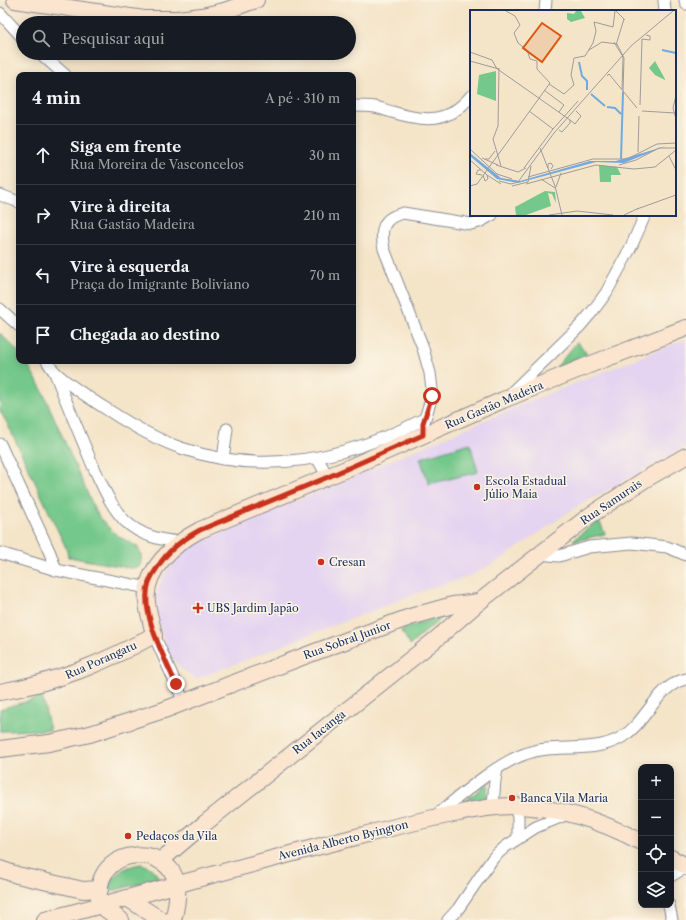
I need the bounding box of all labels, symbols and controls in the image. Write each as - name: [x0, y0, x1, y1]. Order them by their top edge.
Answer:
- inset map: [470, 10, 676, 216]
- search box: [16, 16, 356, 60]
- icon: search: [30, 27, 52, 49]
- text: Pesquisar aqui: [62, 29, 165, 48]
- text: 4 min: [32, 88, 81, 108]
- text: A pé · 310 m: [265, 90, 340, 106]
- text: Siga em frente: [70, 137, 181, 156]
- icon: ahead: [32, 144, 54, 166]
- text: 30 m: [309, 147, 340, 163]
- text: Rua Moreira de Vasconcelos: [70, 156, 244, 172]
- text: Vire à direita: [70, 197, 170, 216]
- icon: right: [32, 204, 54, 226]
- text: 210 m: [303, 207, 340, 223]
- text: Rua Gastão Madeira: [70, 216, 195, 232]
- text: Vire à esquerda: [70, 257, 189, 276]
- icon: left: [32, 264, 54, 286]
- text: 70 m: [310, 267, 340, 283]
- text: Praça do Imigrante Boliviano: [70, 276, 250, 292]
- icon: arrive: [32, 324, 54, 346]
- text: Chegada ao destino: [70, 325, 220, 344]
- street label: Rua Gastão Madeira: [443, 378, 546, 432]
- route start: [423, 387, 441, 405]
- place label: Escola Estadual Júlio Maia: [483, 474, 567, 501]
- street label: Rua Samurais: [578, 476, 645, 528]
- marker: Escola Estadual Júlio Maia: [472, 482, 482, 492]
- place label: Cresan: [329, 555, 366, 569]
- marker: Cresan: [316, 557, 326, 567]
- place label: UBS Jardim Japão: [207, 601, 299, 615]
- marker: UBS Jardim Japão: [192, 602, 204, 614]
- street label: Rua Sobral Junior: [301, 618, 393, 662]
- street label: Rua Porangatu: [63, 638, 139, 682]
- route end: [167, 675, 185, 693]
- street label: Rua Iacanga: [290, 707, 348, 757]
- map controls: [638, 764, 674, 908]
- button: +: [638, 764, 674, 800]
- place label: Banca Vila Maria: [520, 791, 608, 805]
- marker: Banca Vila Maria: [507, 793, 517, 803]
- button: −: [638, 800, 674, 836]
- street label: Avenida Alberto Byington: [275, 817, 410, 863]
- place label: Pedaços da Vila: [136, 829, 217, 843]
- marker: Pedaços da Vila: [123, 831, 133, 841]
- button: locate: [638, 836, 674, 872]
- button: layers: [638, 872, 674, 908]

